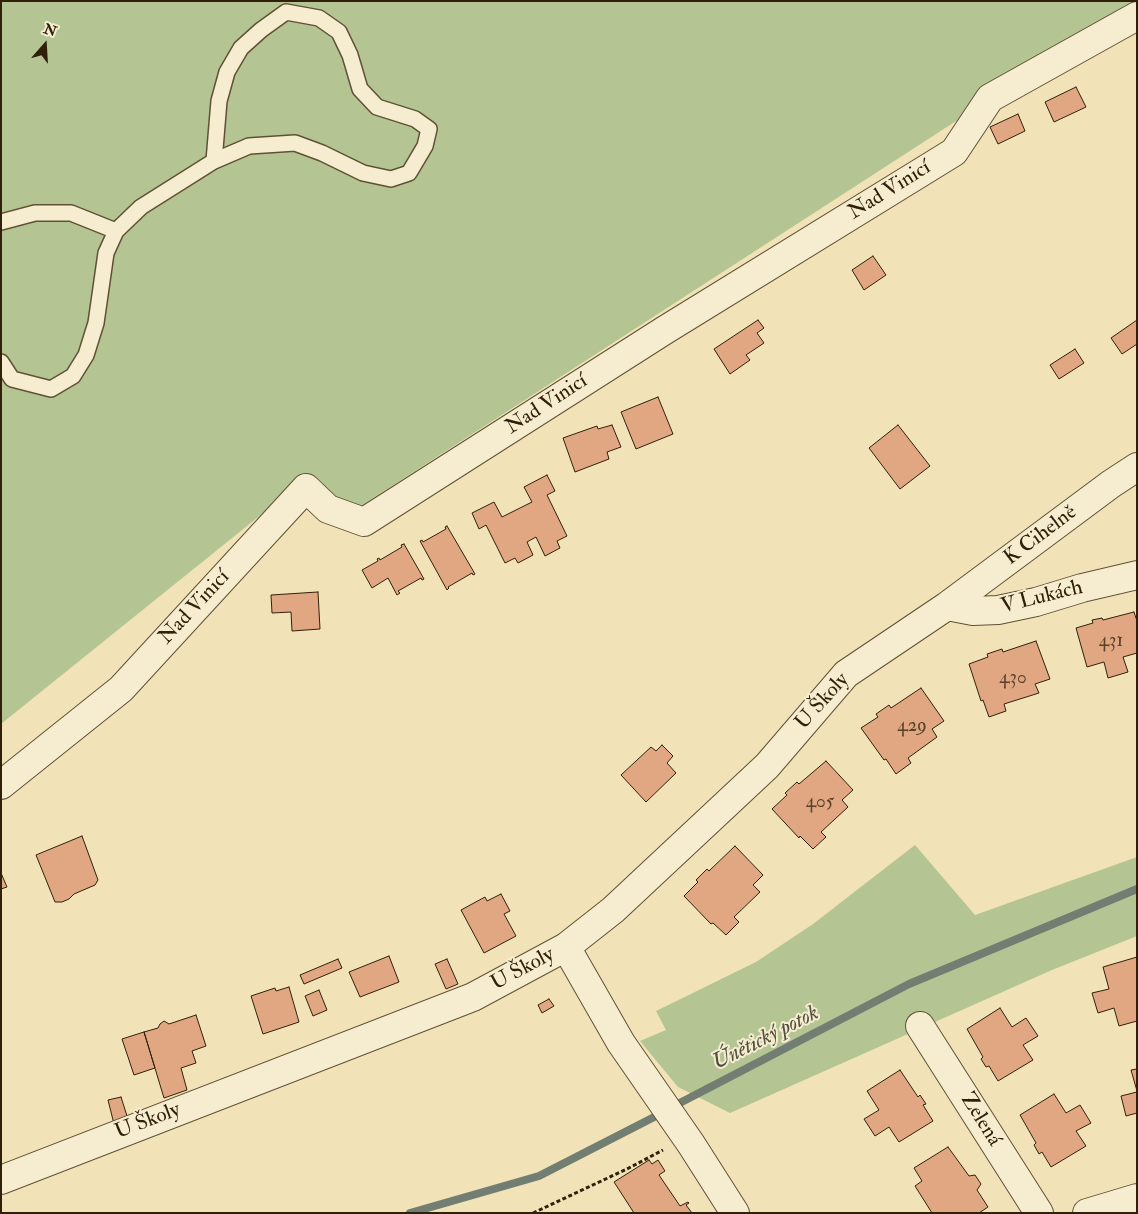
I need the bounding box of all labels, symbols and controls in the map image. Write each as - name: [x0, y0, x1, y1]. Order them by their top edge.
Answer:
- north arrow: [20, 20, 70, 70]
- text: N: [41, 20, 59, 40]
- street label: Nad Vinicí: [844, 156, 936, 226]
- street label: Nad Vinicí: [501, 369, 593, 441]
- street label: K Cihelně: [1000, 500, 1082, 572]
- street label: Nad Vinicí: [154, 566, 236, 650]
- street label: V Lukách: [999, 576, 1085, 620]
- house number: 431: [1099, 631, 1123, 653]
- street label: U Školy: [791, 668, 855, 736]
- house number: 430: [999, 668, 1027, 690]
- house number: 429: [897, 716, 927, 738]
- house number: 405: [806, 792, 834, 814]
- street label: U Školy: [487, 943, 559, 997]
- water label: Únětický potok: [708, 1001, 824, 1077]
- street label: Zelená: [954, 1089, 1006, 1151]
- street label: U Školy: [112, 1098, 184, 1146]

